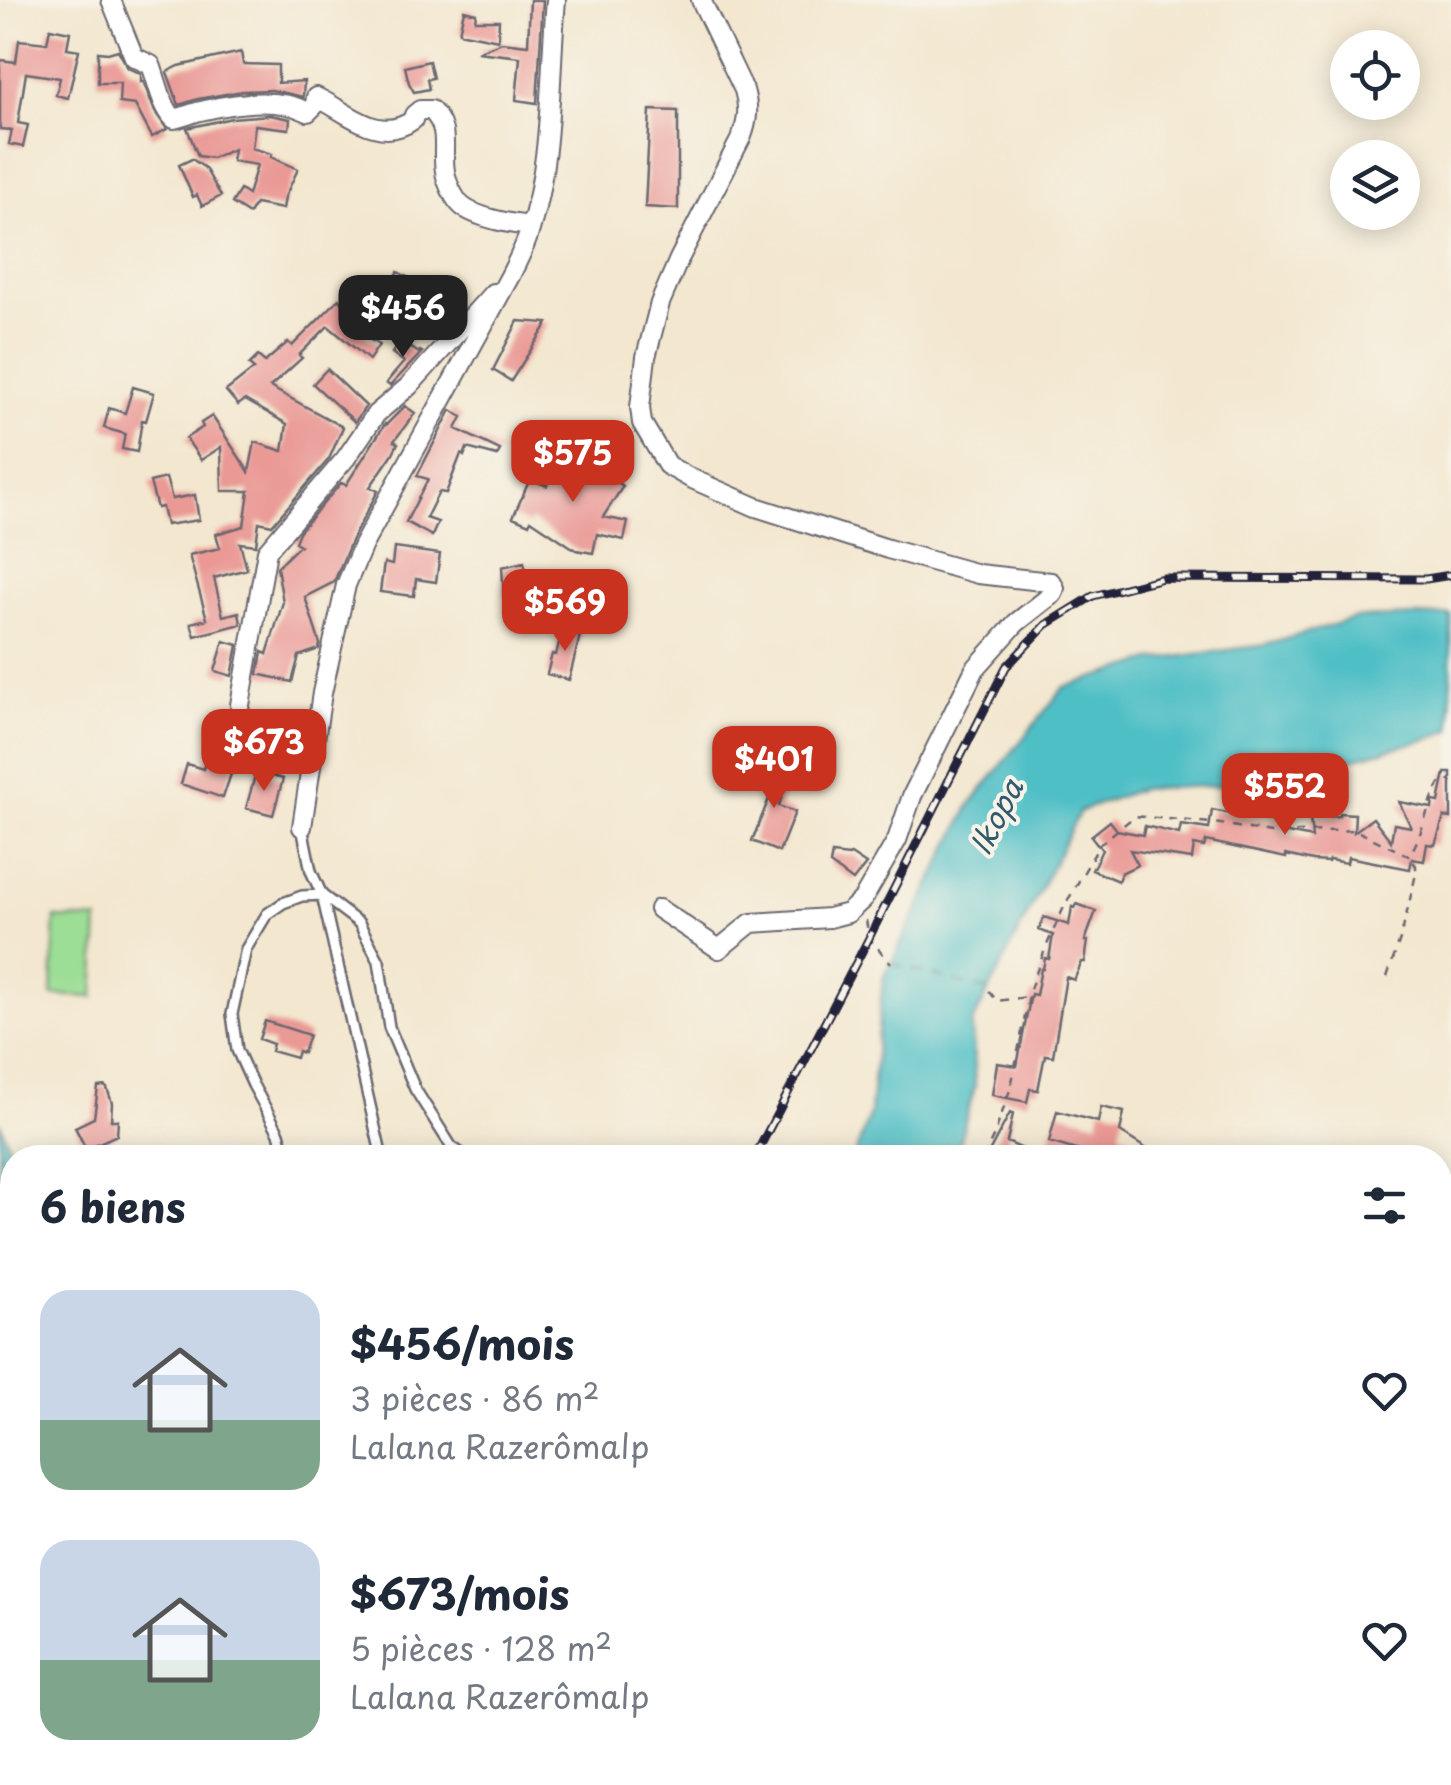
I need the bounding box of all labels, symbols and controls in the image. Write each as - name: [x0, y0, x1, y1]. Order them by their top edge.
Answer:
- map controls: [1330, 30, 1420, 230]
- button: locate: [1330, 30, 1420, 120]
- button: layers: [1330, 140, 1420, 230]
- pin: $456: [344, 275, 462, 360]
- text: $456: [361, 283, 446, 331]
- pin: $575: [514, 420, 632, 505]
- text: $575: [533, 428, 613, 476]
- pin: $569: [506, 569, 624, 654]
- text: $569: [524, 577, 606, 625]
- pin: $673: [205, 709, 323, 794]
- text: $673: [223, 717, 305, 765]
- pin: $401: [715, 726, 833, 811]
- text: $401: [734, 734, 814, 782]
- pin: $552: [1226, 753, 1344, 838]
- text: $552: [1244, 761, 1326, 809]
- water label: Ikopa: [957, 769, 1034, 862]
- text: 6 biens: [40, 1174, 186, 1237]
- icon: filters: [1357, 1178, 1412, 1233]
- text: $456/mois: [350, 1311, 574, 1374]
- icon: home: [120, 1330, 240, 1450]
- icon: heart: [1357, 1363, 1412, 1418]
- text: 3 pièces · 86 m²: [350, 1374, 600, 1422]
- text: Lalana Razerômalp: [350, 1422, 649, 1470]
- text: $673/mois: [350, 1561, 570, 1624]
- icon: home: [120, 1580, 240, 1700]
- icon: heart: [1357, 1613, 1412, 1668]
- text: 5 pièces · 128 m²: [350, 1624, 612, 1672]
- text: Lalana Razerômalp: [350, 1672, 649, 1720]

